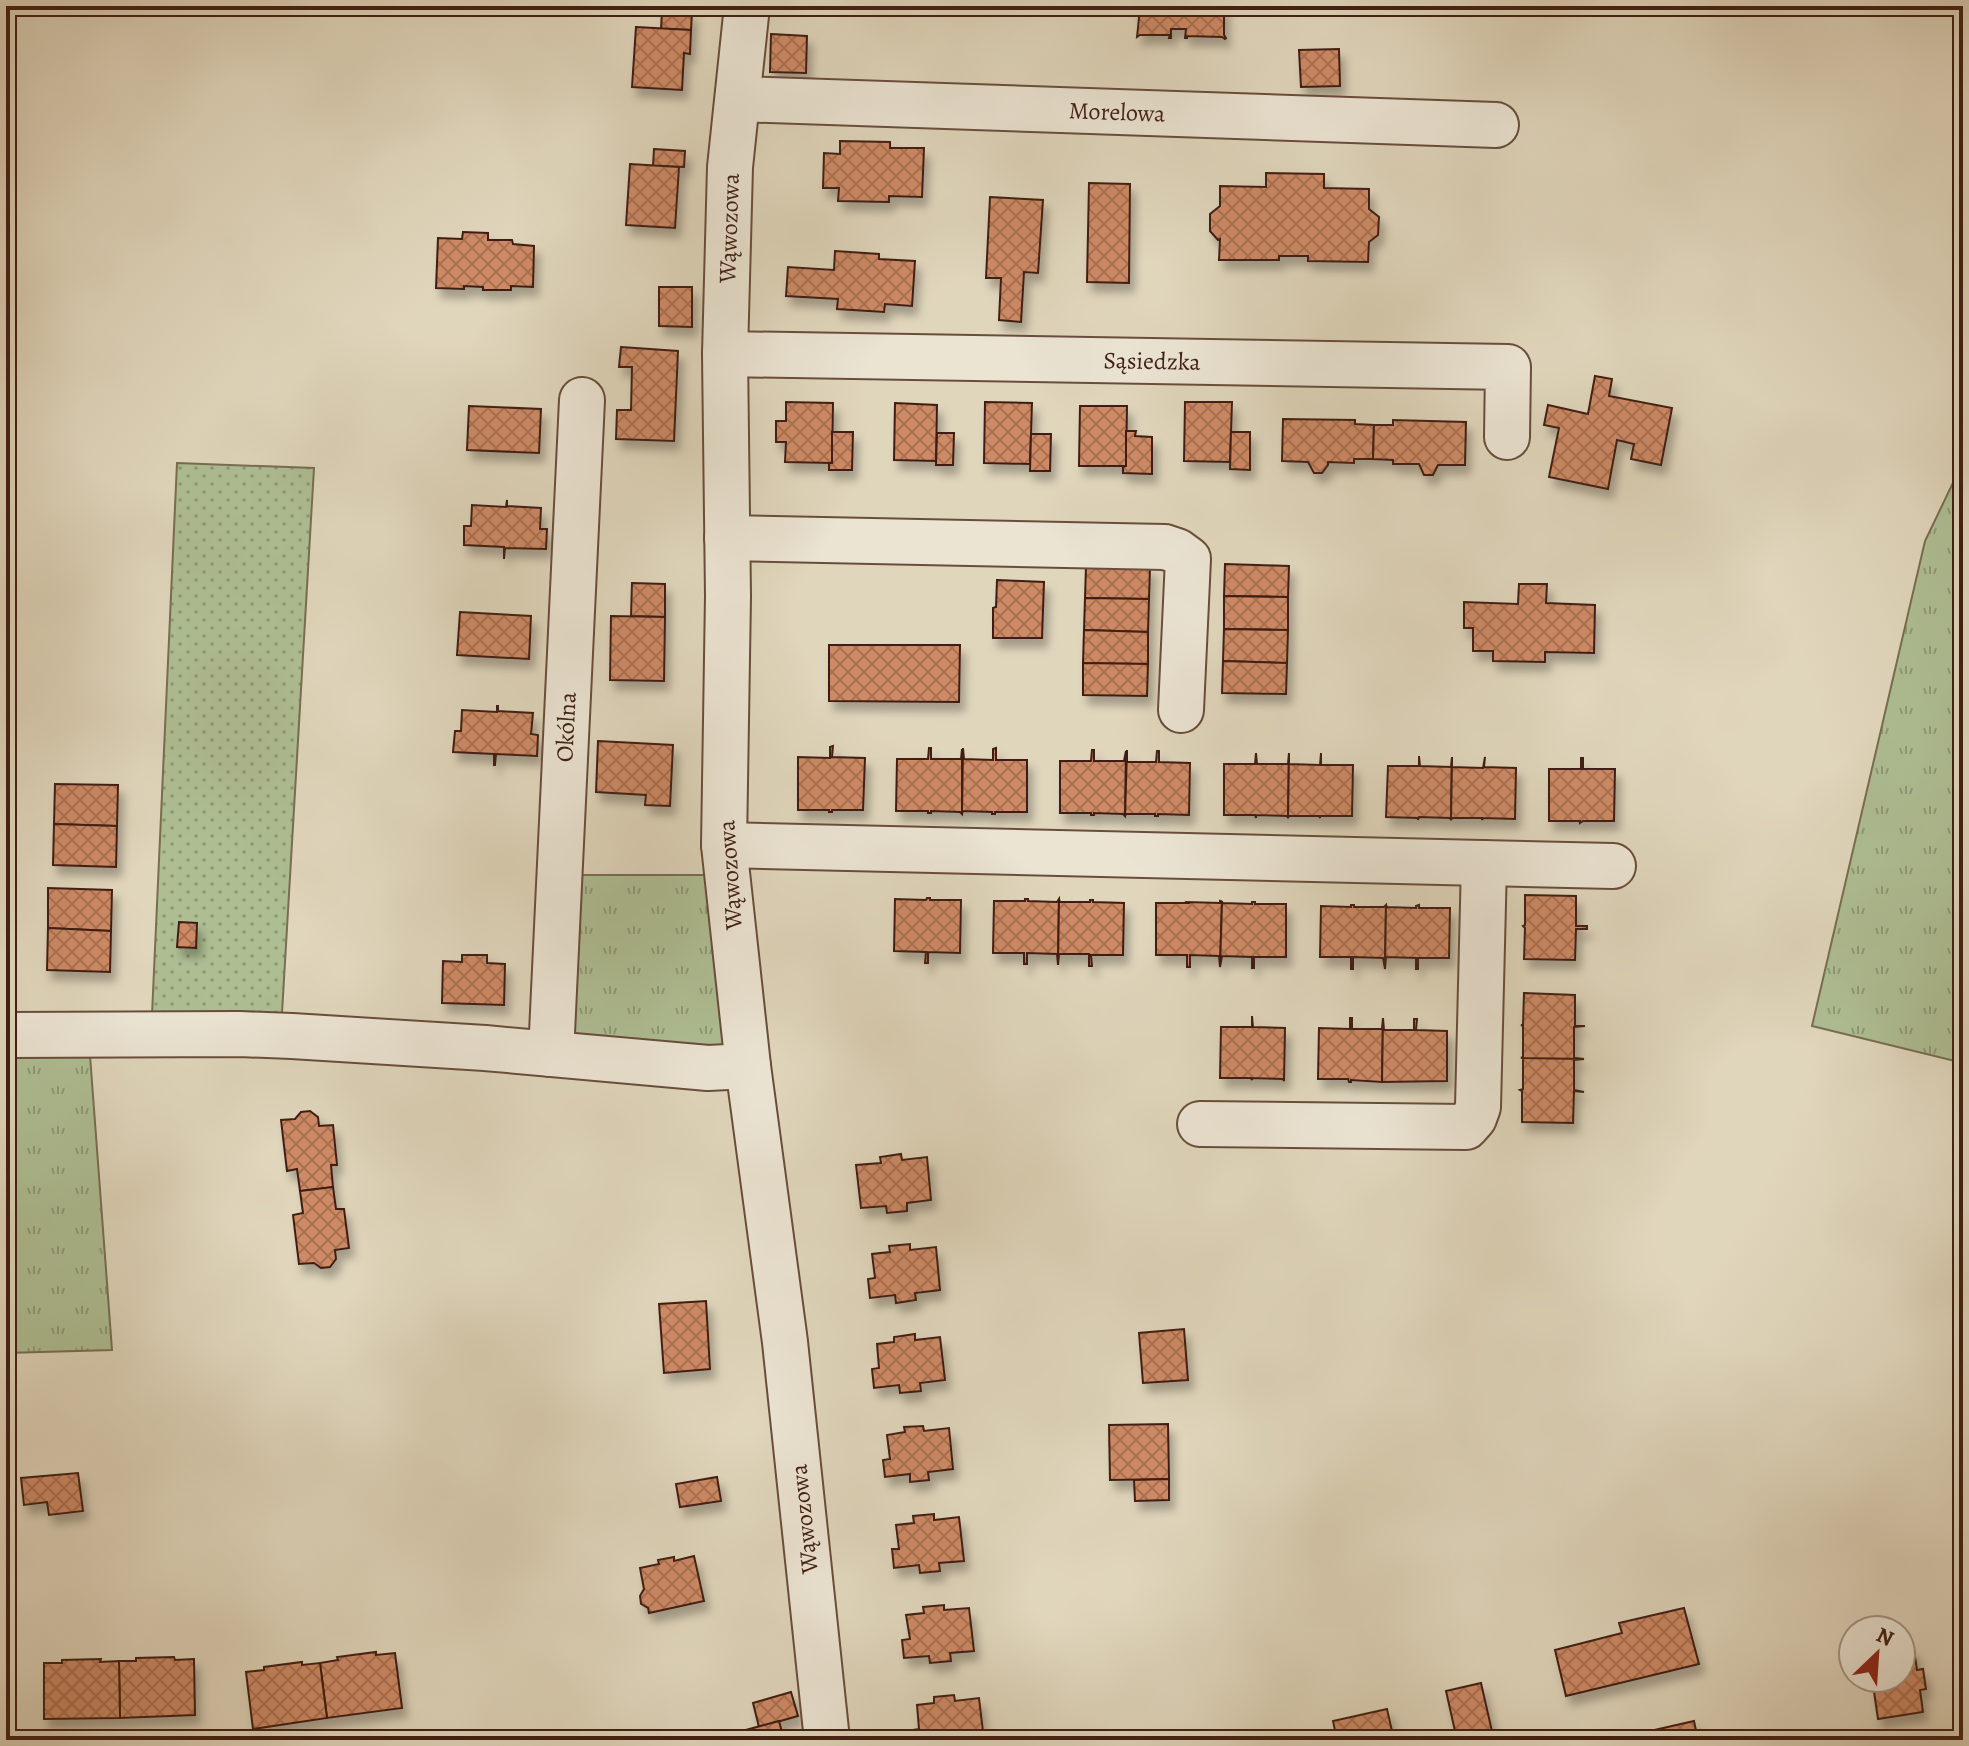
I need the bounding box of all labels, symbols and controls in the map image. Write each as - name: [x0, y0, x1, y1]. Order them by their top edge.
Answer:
- street label: Morelowa: [1068, 94, 1167, 130]
- street label: Wąwozowa: [711, 172, 747, 285]
- street label: Sąsiedzka: [1103, 344, 1202, 378]
- street label: Okólna: [548, 690, 584, 763]
- street label: Wąwozowa: [710, 818, 750, 932]
- street label: Wąwozowa: [782, 1462, 826, 1576]
- north arrow: [1837, 1614, 1917, 1694]
- text: N: [1871, 1620, 1899, 1654]

